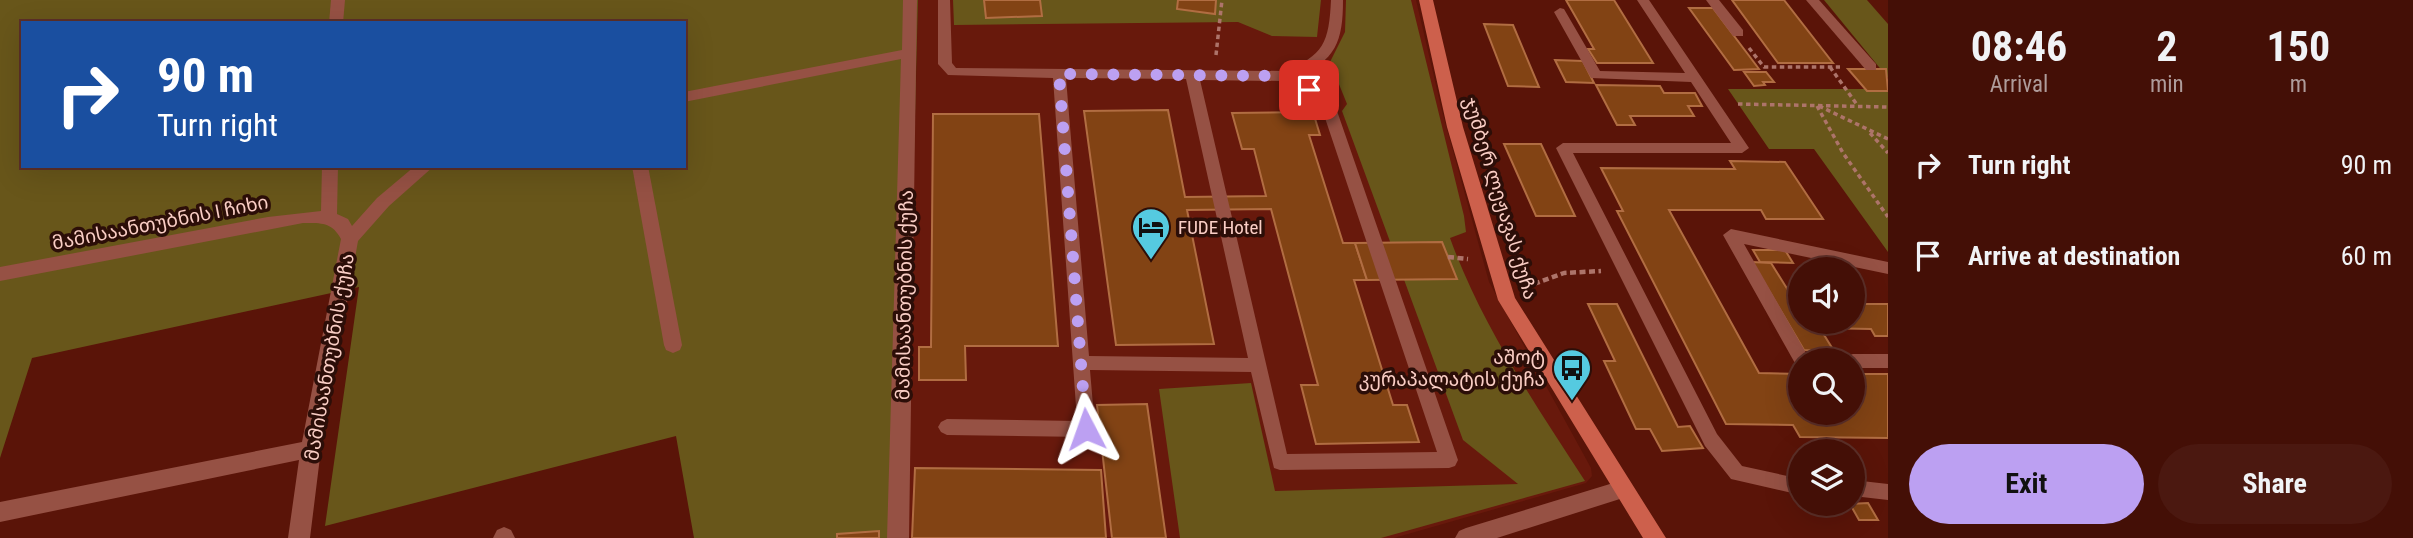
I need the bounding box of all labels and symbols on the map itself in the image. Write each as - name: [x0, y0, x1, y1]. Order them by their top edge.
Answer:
- pin: [1279, 60, 1339, 120]
- street label: ჯუმბერ ლეჟავას ქუჩა: [1458, 94, 1542, 303]
- street label: მამისაანთუბნის I ჩიხი: [50, 190, 270, 255]
- street label: მამისაანთუბნის ქუჩა: [891, 190, 918, 400]
- hotel icon: FUDE Hotel: [1130, 206, 1172, 261]
- place label: FUDE Hotel: [1178, 216, 1263, 239]
- street label: მამისაანთუბნის ქუჩა: [300, 252, 359, 463]
- place label: აშოტ კურაპალატის ქუჩა: [1359, 346, 1545, 392]
- bus stop icon: აშოტ კურაპალატის ქუჩა: [1551, 347, 1593, 402]
- position arrow: [1049, 392, 1123, 466]

